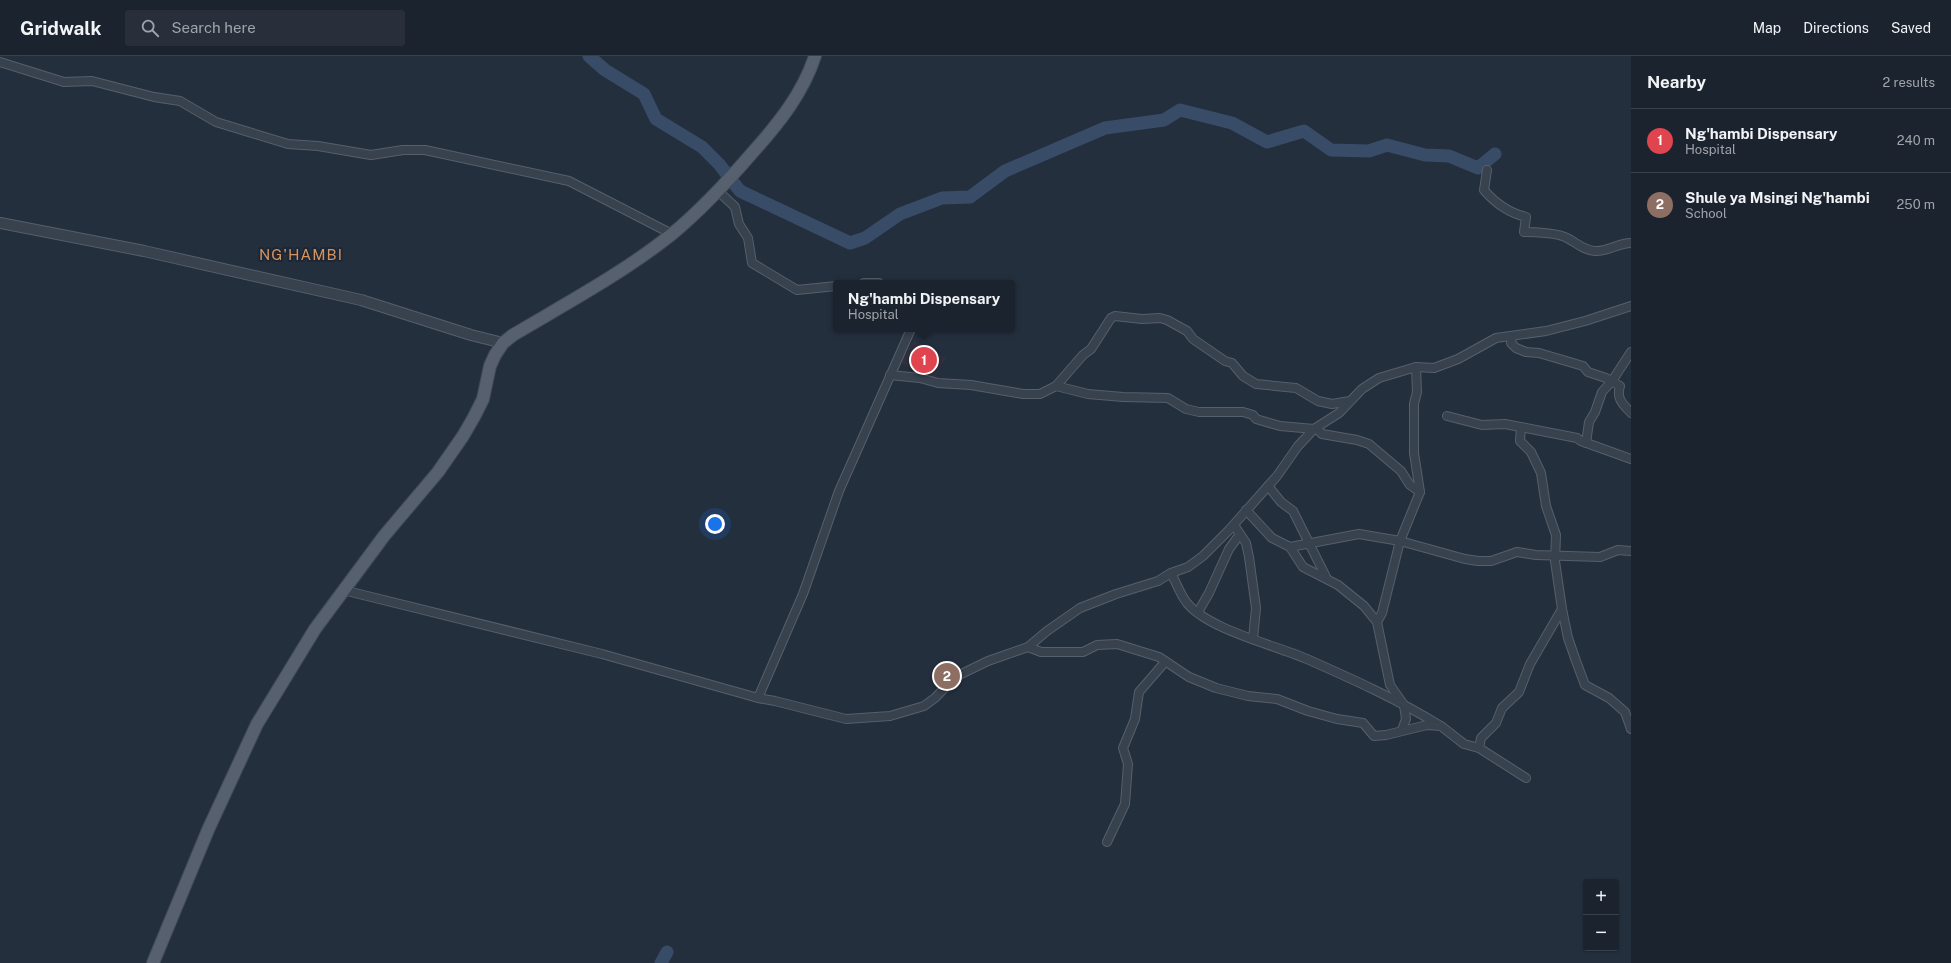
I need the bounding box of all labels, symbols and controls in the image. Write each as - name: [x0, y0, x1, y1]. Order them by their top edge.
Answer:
- search box: [125, 10, 405, 46]
- text: Gridwalk: [20, 17, 101, 39]
- icon: search: [139, 17, 161, 39]
- text: Search here: [171, 19, 256, 36]
- text: Map: [1753, 20, 1781, 36]
- text: Directions: [1803, 20, 1869, 36]
- text: Saved: [1891, 20, 1931, 36]
- text: Nearby: [1647, 72, 1706, 92]
- text: 2 results: [1883, 75, 1935, 90]
- text: Ng'hambi Dispensary: [1685, 125, 1837, 142]
- text: 1: [1657, 133, 1663, 148]
- text: 240 m: [1897, 133, 1935, 148]
- text: Hospital: [1685, 142, 1736, 157]
- text: Shule ya Msingi Ng'hambi: [1685, 189, 1870, 206]
- text: 2: [1656, 197, 1664, 212]
- text: 250 m: [1897, 197, 1935, 212]
- text: School: [1685, 206, 1727, 221]
- district label: NG'HAMBI: [259, 246, 343, 263]
- popup: [833, 280, 1015, 332]
- text: Ng'hambi Dispensary: [848, 290, 1000, 307]
- text: Hospital: [848, 307, 899, 322]
- pin: 1: [911, 345, 937, 375]
- your location: [705, 514, 725, 534]
- pin: 2: [934, 661, 960, 691]
- map controls: [1583, 879, 1619, 951]
- button: +: [1583, 879, 1619, 915]
- button: −: [1583, 915, 1619, 951]

